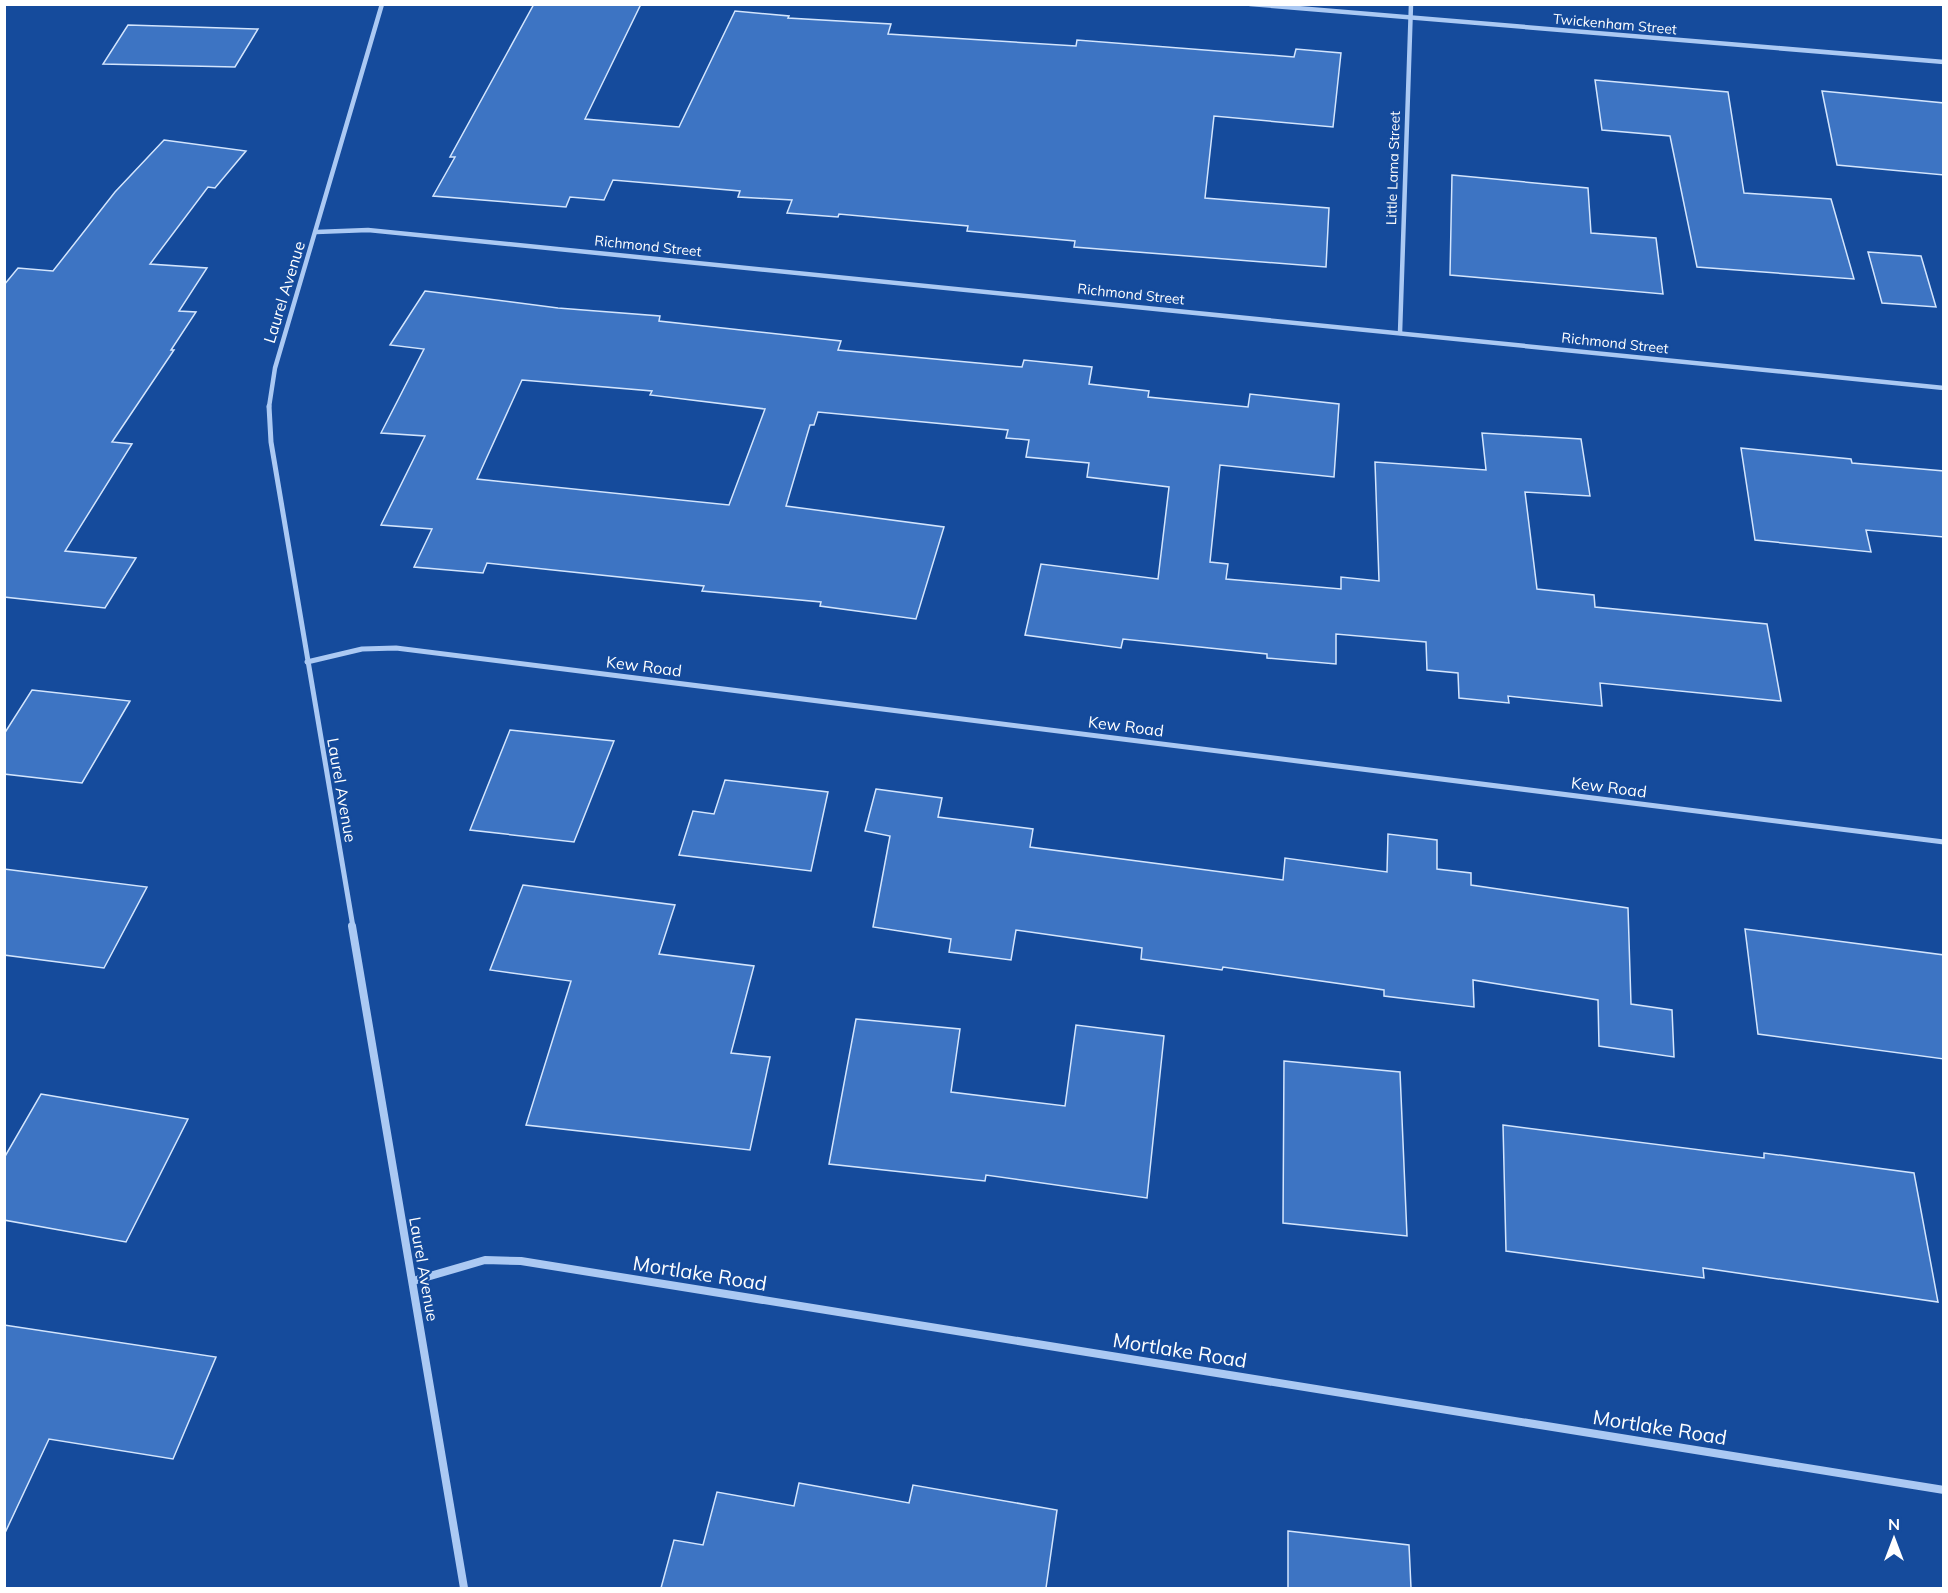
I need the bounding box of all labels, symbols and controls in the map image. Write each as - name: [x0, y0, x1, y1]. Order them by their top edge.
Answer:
- street label: Twickenham Street: [1552, 10, 1678, 38]
- street label: Little Lama Street: [1382, 110, 1404, 225]
- street label: Richmond Street: [594, 231, 702, 261]
- street label: Laurel Avenue: [259, 239, 309, 345]
- street label: Richmond Street: [1077, 279, 1185, 309]
- street label: Richmond Street: [1561, 328, 1669, 358]
- street label: Kew Road: [605, 651, 683, 681]
- street label: Kew Road: [1087, 711, 1165, 741]
- street label: Laurel Avenue: [323, 736, 361, 844]
- street label: Kew Road: [1570, 772, 1648, 802]
- street label: Laurel Avenue: [405, 1215, 443, 1323]
- street label: Mortlake Road: [631, 1250, 769, 1296]
- street label: Mortlake Road: [1111, 1327, 1249, 1373]
- street label: Mortlake Road: [1591, 1404, 1729, 1450]
- north arrow: [1864, 1509, 1924, 1569]
- text: N: [1888, 1514, 1900, 1534]

